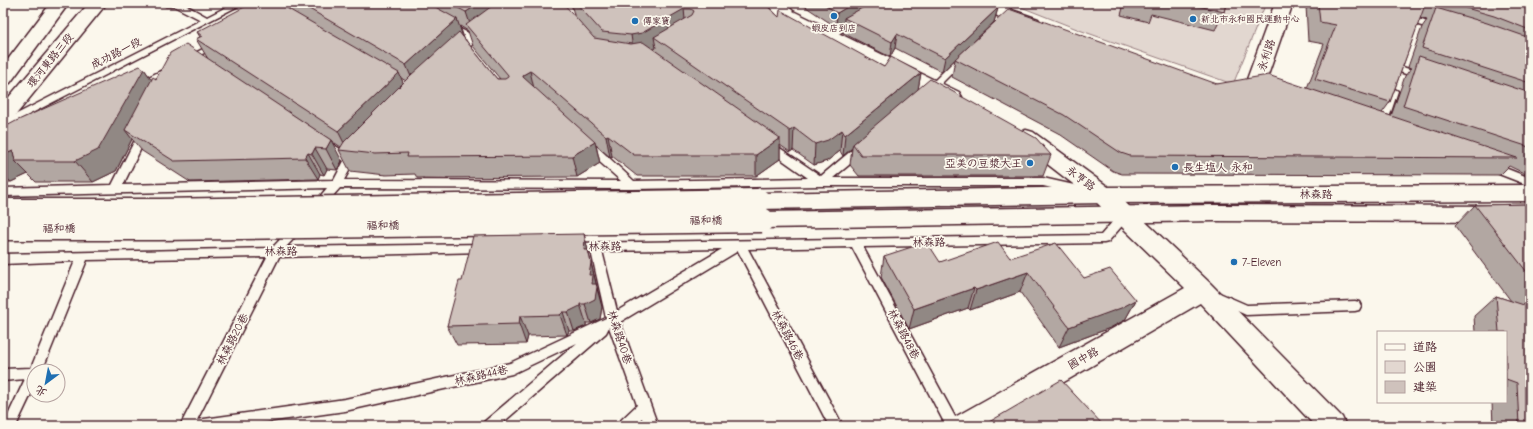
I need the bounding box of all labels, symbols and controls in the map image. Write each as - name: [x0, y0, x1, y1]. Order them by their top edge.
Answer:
- marker: 蝦皮店到店: [829, 11, 839, 21]
- marker: 新北市永和國民運動中心: [1188, 14, 1198, 24]
- place label: 新北市永和國民運動中心: [1201, 14, 1300, 24]
- marker: 傳家寶: [630, 16, 640, 26]
- place label: 傳家寶: [643, 16, 670, 26]
- place label: 蝦皮店到店: [811, 23, 857, 33]
- street label: 環河東路三段: [25, 31, 76, 90]
- street label: 成功路一段: [89, 35, 144, 72]
- street label: 永利路: [1255, 37, 1278, 73]
- place label: 亞美の豆漿大王: [945, 157, 1022, 170]
- marker: 亞美の豆漿大王: [1025, 158, 1035, 168]
- place label: 長生塩人 永和: [1183, 161, 1253, 174]
- marker: 長生塩人 永和: [1170, 162, 1180, 172]
- street label: 永亨路: [1064, 163, 1098, 194]
- street label: 林森路: [1300, 188, 1333, 201]
- street label: 福和橋: [689, 214, 723, 227]
- street label: 福和橋: [366, 219, 400, 232]
- street label: 福和橋: [43, 222, 76, 235]
- street label: 林森路: [912, 236, 946, 249]
- street label: 林森路: [588, 240, 622, 253]
- street label: 林森路: [264, 245, 298, 258]
- place label: 7-Eleven: [1242, 256, 1281, 269]
- marker: 7-Eleven: [1229, 257, 1239, 267]
- street label: 林森路48巷: [885, 307, 922, 362]
- street label: 林森路46巷: [769, 308, 806, 363]
- street label: 林森路40巷: [605, 309, 634, 366]
- street label: 林森路20巷: [214, 311, 251, 367]
- legend: [1377, 331, 1507, 403]
- text: 道路: [1413, 340, 1437, 354]
- street label: 國中路: [1066, 345, 1101, 372]
- text: 公園: [1413, 360, 1437, 374]
- north arrow: [26, 363, 66, 403]
- street label: 林森路44巷: [453, 363, 509, 388]
- text: 建築: [1413, 380, 1437, 394]
- text: 北: [33, 383, 49, 399]

